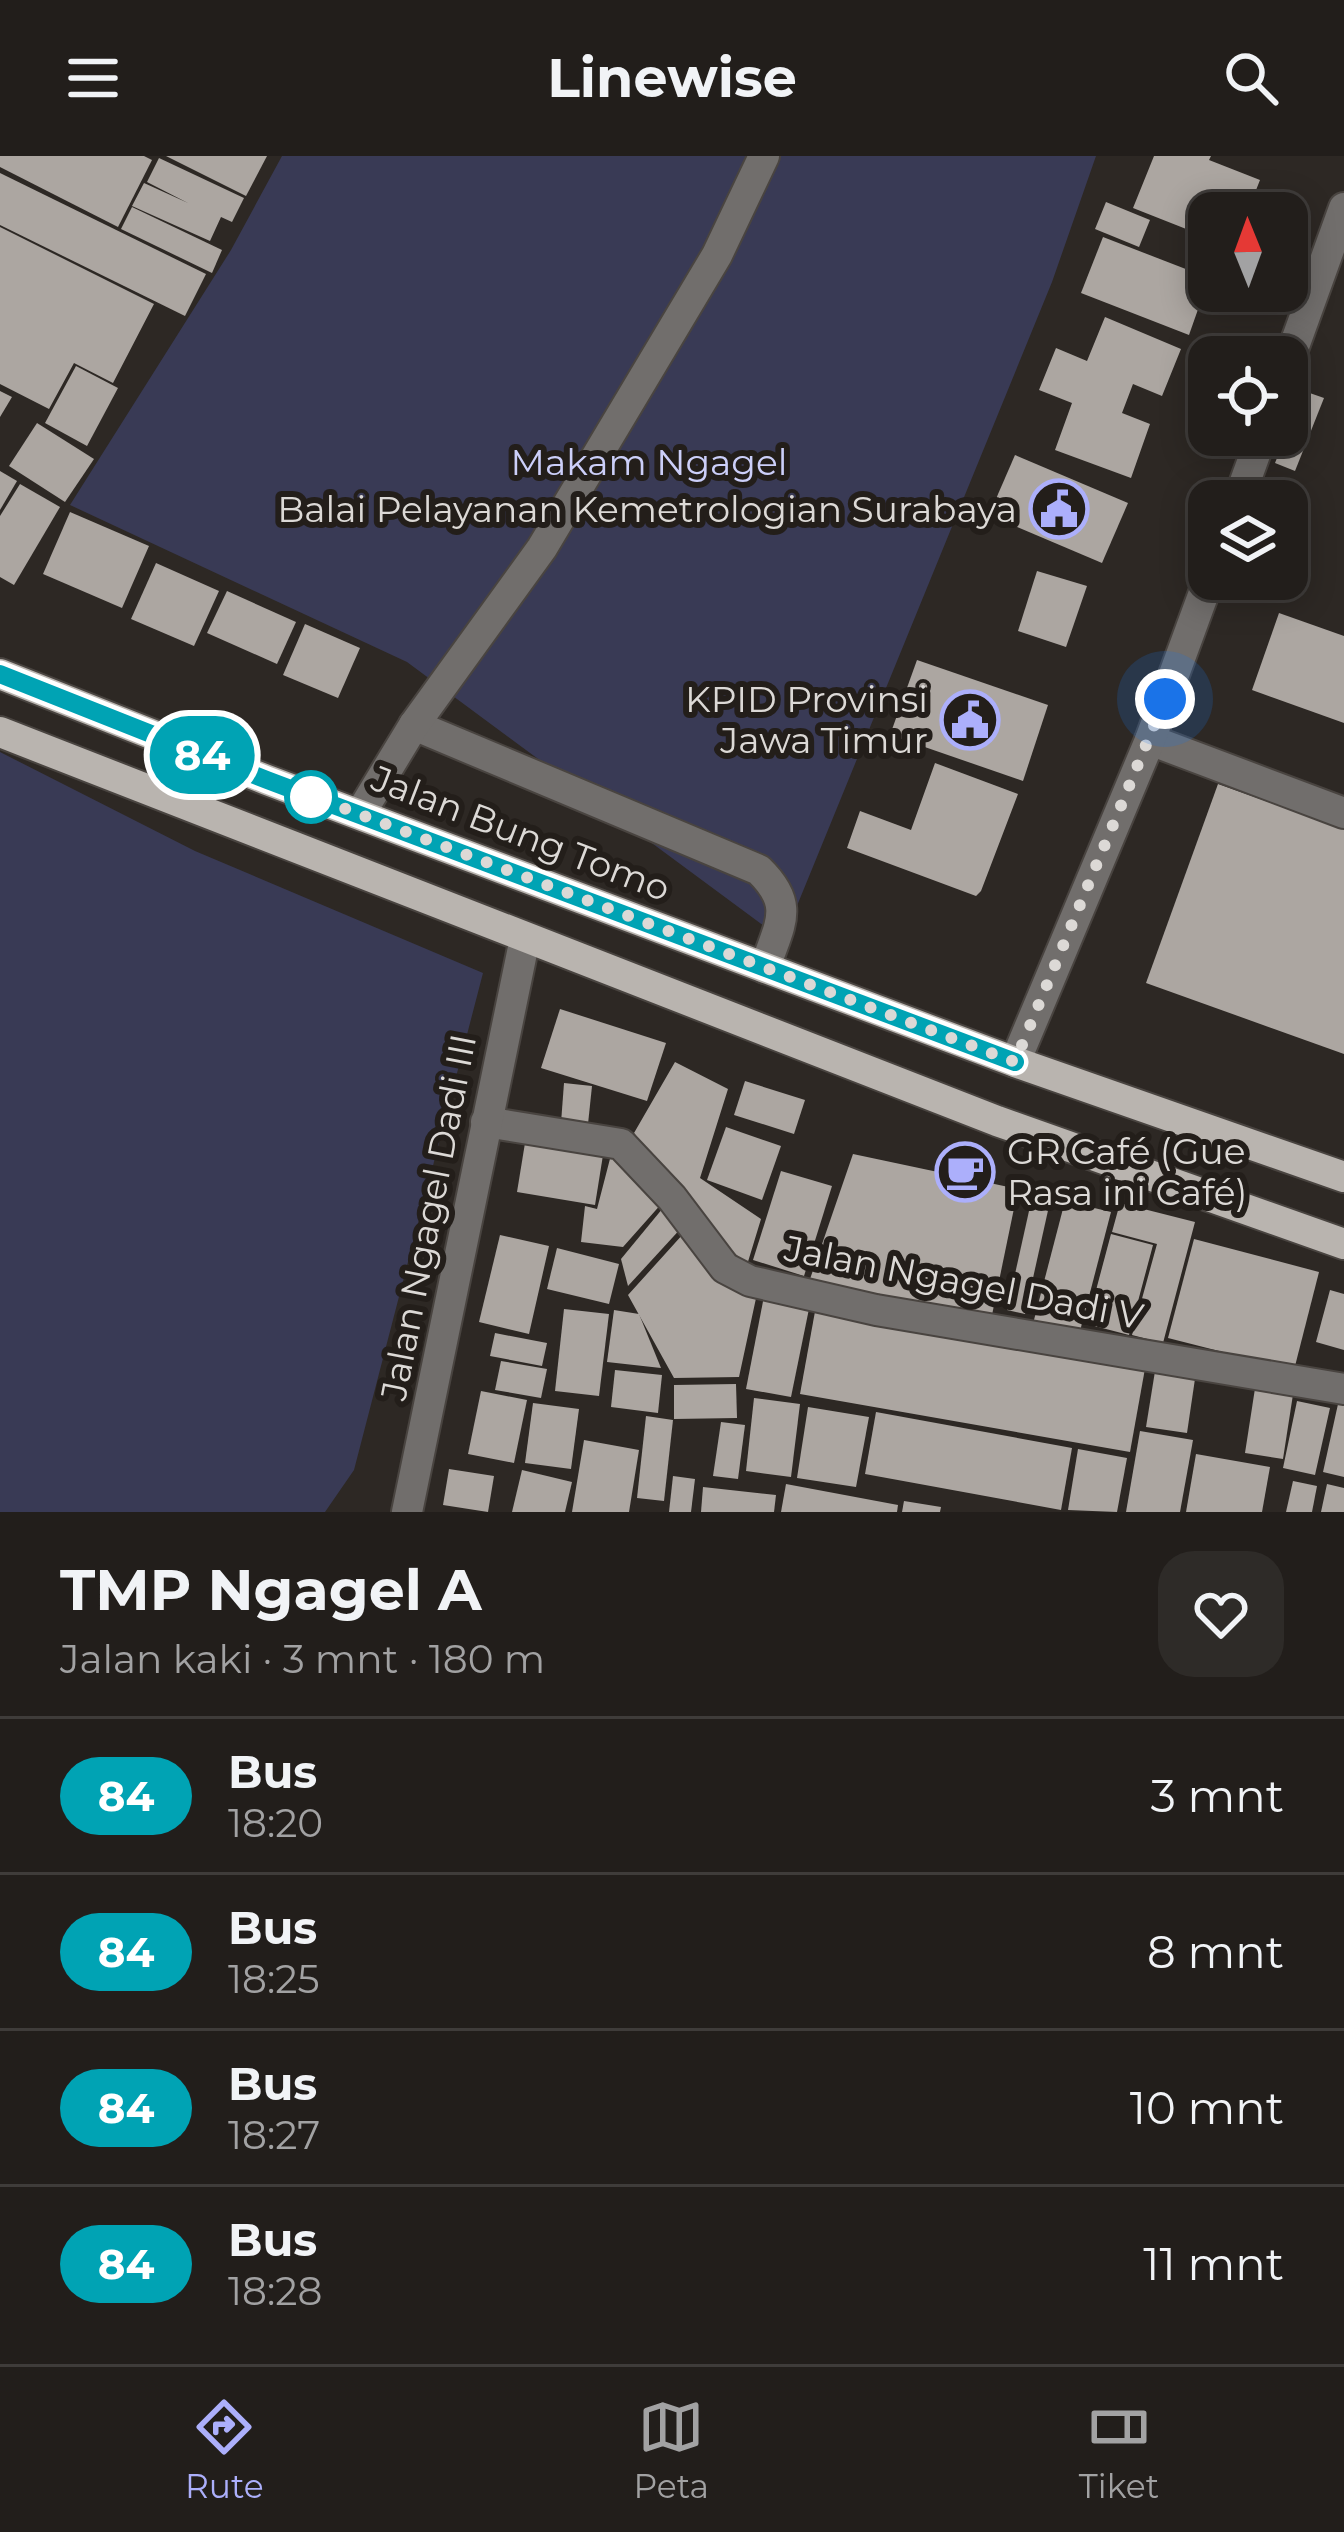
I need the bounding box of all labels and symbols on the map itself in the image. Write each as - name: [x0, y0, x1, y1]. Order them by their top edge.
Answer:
- north arrow: [1188, 192, 1308, 312]
- park label: Makam Ngagel: [511, 440, 787, 484]
- public building icon: Balai Pelayanan Kemetrologian Surabaya: [1028, 478, 1090, 540]
- place label: Balai Pelayanan Kemetrologian Surabaya: [277, 487, 1017, 531]
- your location: [1135, 669, 1195, 729]
- place label: KPID Provinsi Jawa Timur: [685, 677, 928, 762]
- public building icon: KPID Provinsi Jawa Timur: [939, 689, 1001, 751]
- line badge: 84: [148, 716, 256, 794]
- street label: Jalan Bung Tomo: [365, 756, 676, 910]
- unlabelled marker: [286, 772, 336, 822]
- street label: Jalan Ngagel Dadi III: [371, 1030, 485, 1405]
- place label: GR Café (Gue Rasa ini Café): [1007, 1129, 1247, 1214]
- cafe icon: GR Café (Gue Rasa ini Café): [934, 1141, 996, 1203]
- street label: Jalan Ngagel Dadi V: [780, 1225, 1148, 1339]

